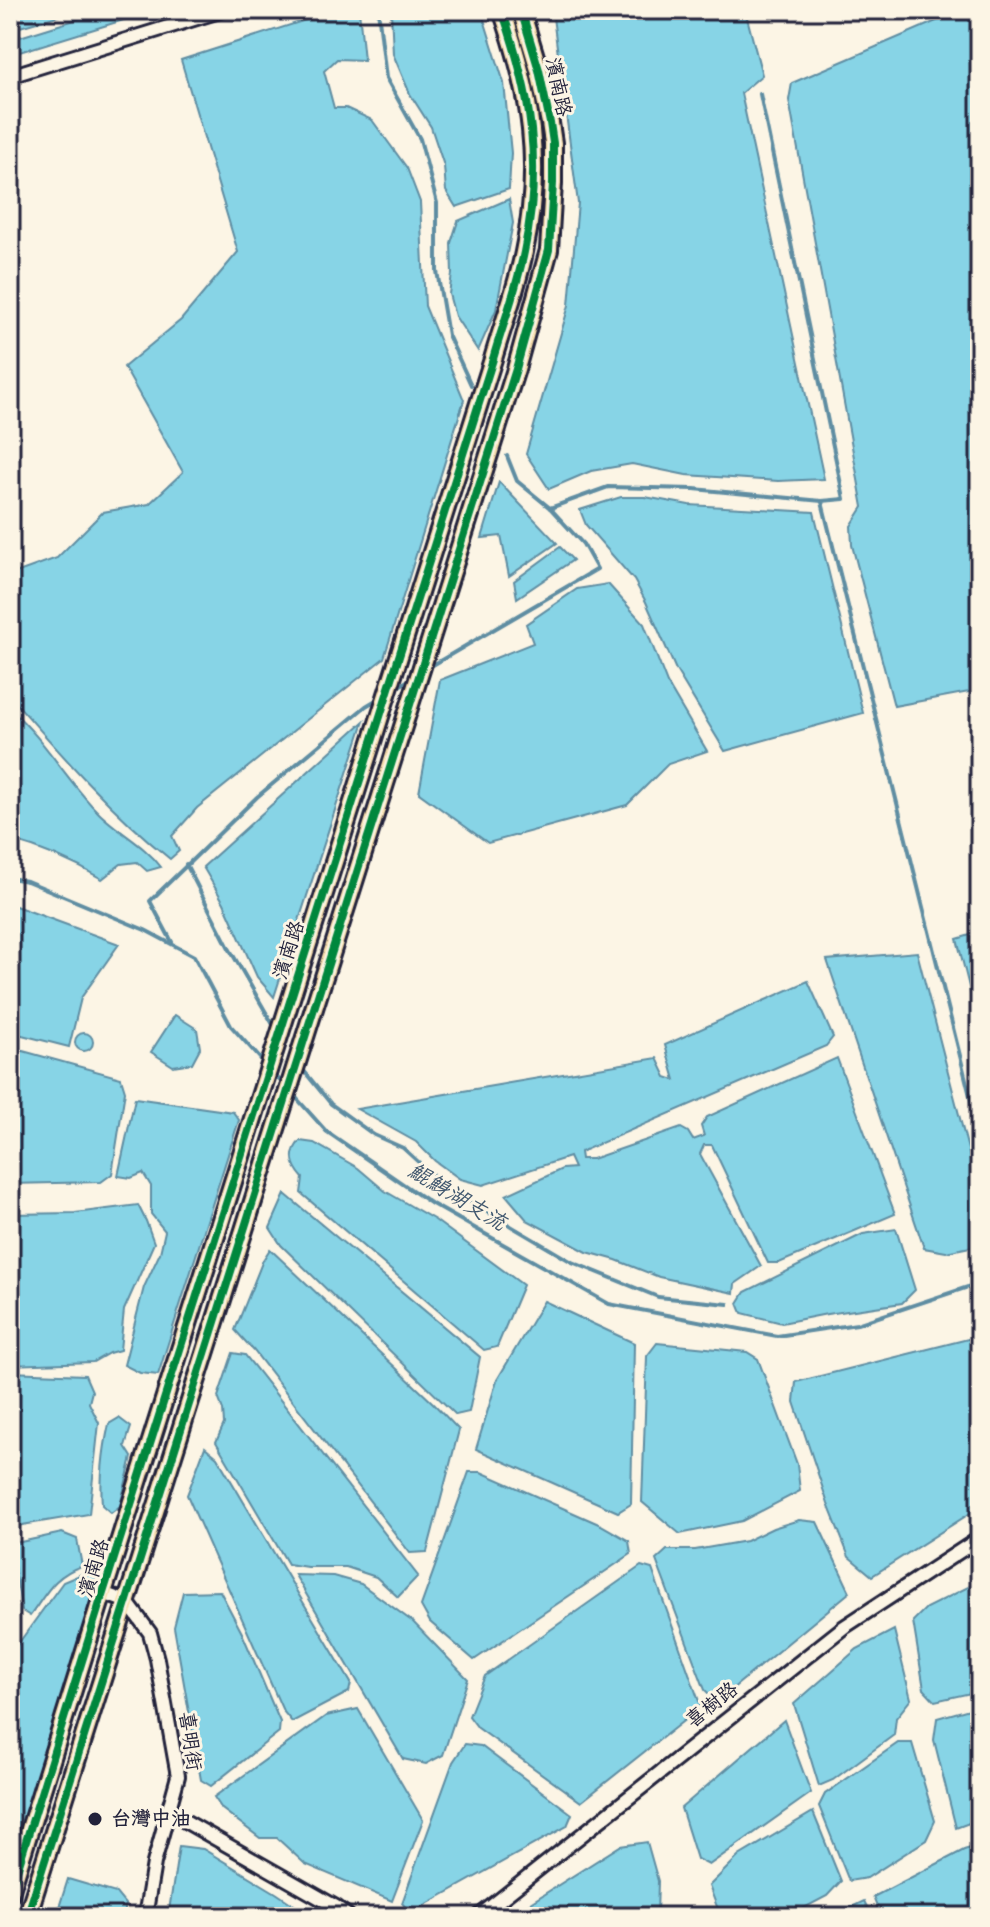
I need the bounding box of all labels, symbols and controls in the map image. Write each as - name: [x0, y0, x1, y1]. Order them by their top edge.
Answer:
- street label: 濱南路: [540, 55, 576, 120]
- street label: 濱南路: [268, 917, 310, 982]
- water label: 鯤鯓湖支流: [403, 1157, 512, 1237]
- street label: 濱南路: [74, 1535, 115, 1600]
- street label: 喜樹路: [681, 1676, 744, 1733]
- street label: 喜明街: [174, 1710, 206, 1772]
- place label: 台灣中油: [111, 1807, 191, 1831]
- marker: 台灣中油: [86, 1810, 104, 1828]

